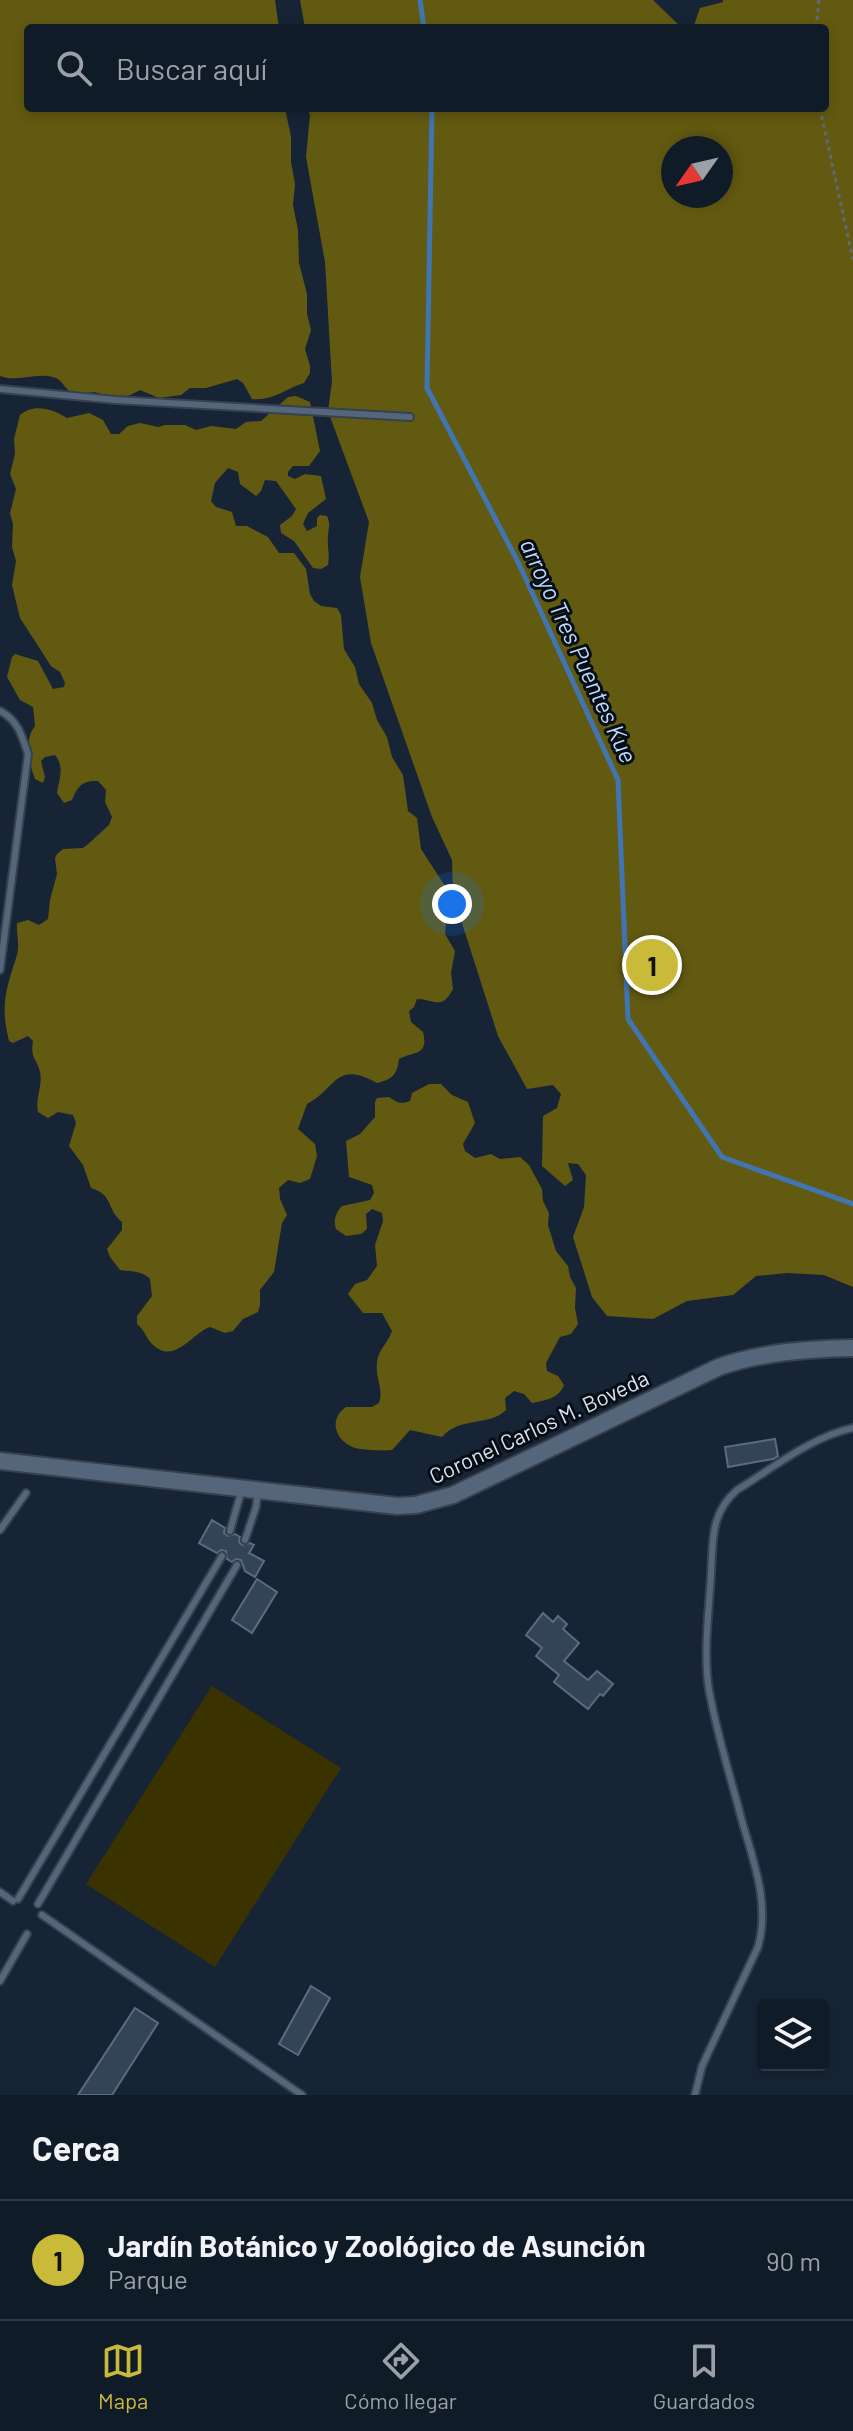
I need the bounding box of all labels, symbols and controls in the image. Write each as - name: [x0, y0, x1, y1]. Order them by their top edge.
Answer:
- search box: [24, 24, 829, 112]
- icon: search: [52, 46, 96, 90]
- text: Buscar aquí: [116, 50, 267, 86]
- north arrow: [661, 136, 733, 208]
- water label: arroyo Tres Puentes Kue: [515, 534, 644, 767]
- your location: [432, 884, 472, 924]
- pin: 1: [626, 935, 678, 995]
- street label: Coronel Carlos M. Boveda: [425, 1364, 652, 1488]
- map controls: [757, 1999, 829, 2071]
- button: layers: [757, 1999, 829, 2071]
- text: Cerca: [32, 2127, 120, 2168]
- text: Jardín Botánico y Zoológico de Asunción: [108, 2227, 646, 2263]
- text: 1: [53, 2245, 63, 2276]
- text: 90 m: [766, 2245, 821, 2276]
- text: Parque: [108, 2263, 188, 2294]
- tab: Mapa: [98, 2339, 148, 2413]
- tab: Cómo llegar: [344, 2339, 457, 2413]
- tab: Guardados: [653, 2339, 755, 2413]

